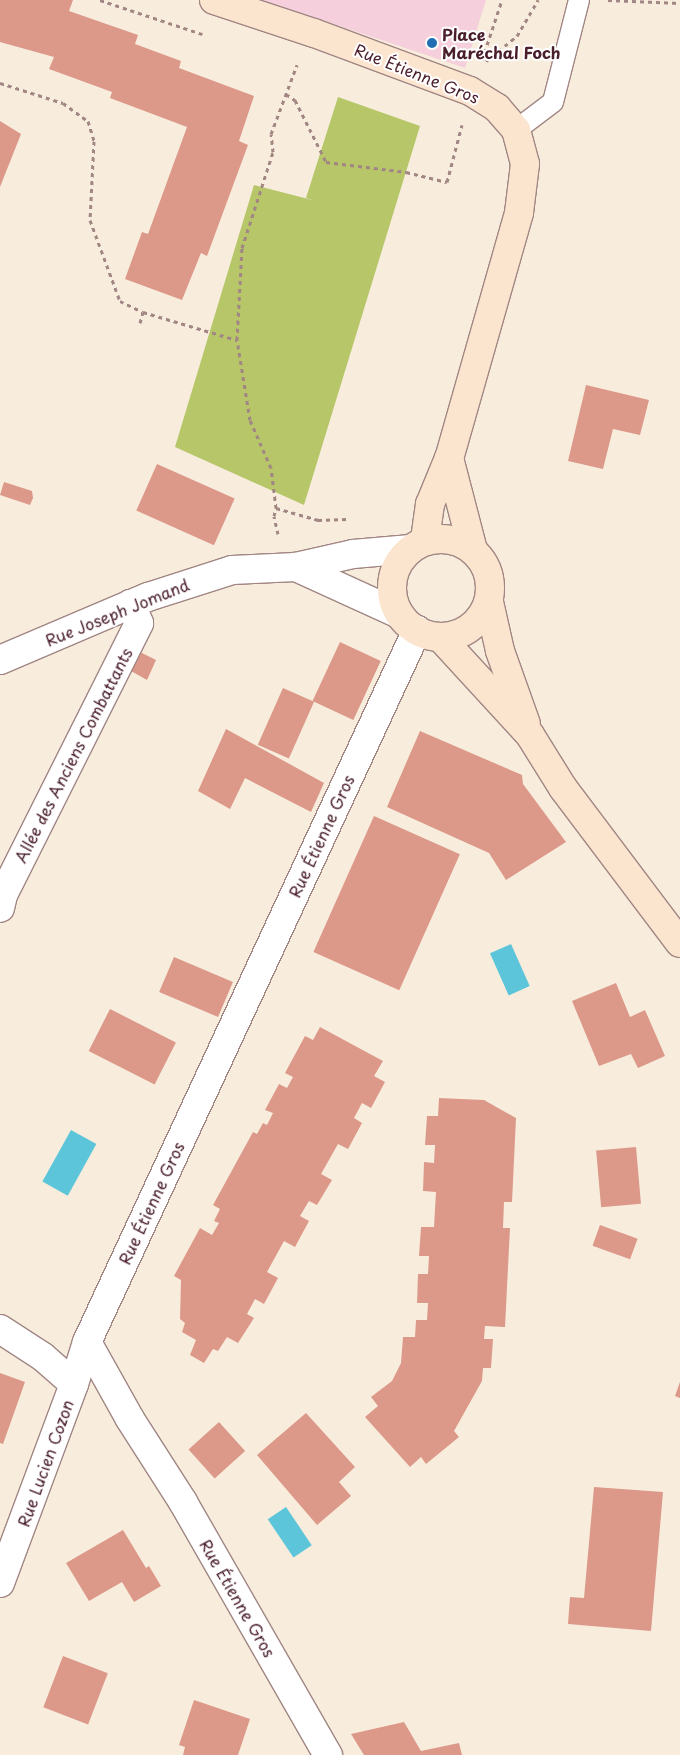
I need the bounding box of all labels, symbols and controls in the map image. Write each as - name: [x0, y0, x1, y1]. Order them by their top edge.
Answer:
- place label: Place Maréchal Foch: [442, 24, 561, 62]
- marker: Place Maréchal Foch: [426, 37, 438, 49]
- street label: Rue Étienne Gros: [352, 39, 482, 107]
- street label: Rue Joseph Jomand: [42, 574, 192, 650]
- street label: Allée des Anciens Combattants: [10, 644, 136, 866]
- street label: Rue Étienne Gros: [284, 772, 358, 900]
- street label: Rue Étienne Gros: [114, 1139, 188, 1267]
- street label: Rue Lucien Cozon: [13, 1396, 77, 1530]
- street label: Rue Étienne Gros: [196, 1536, 280, 1660]

